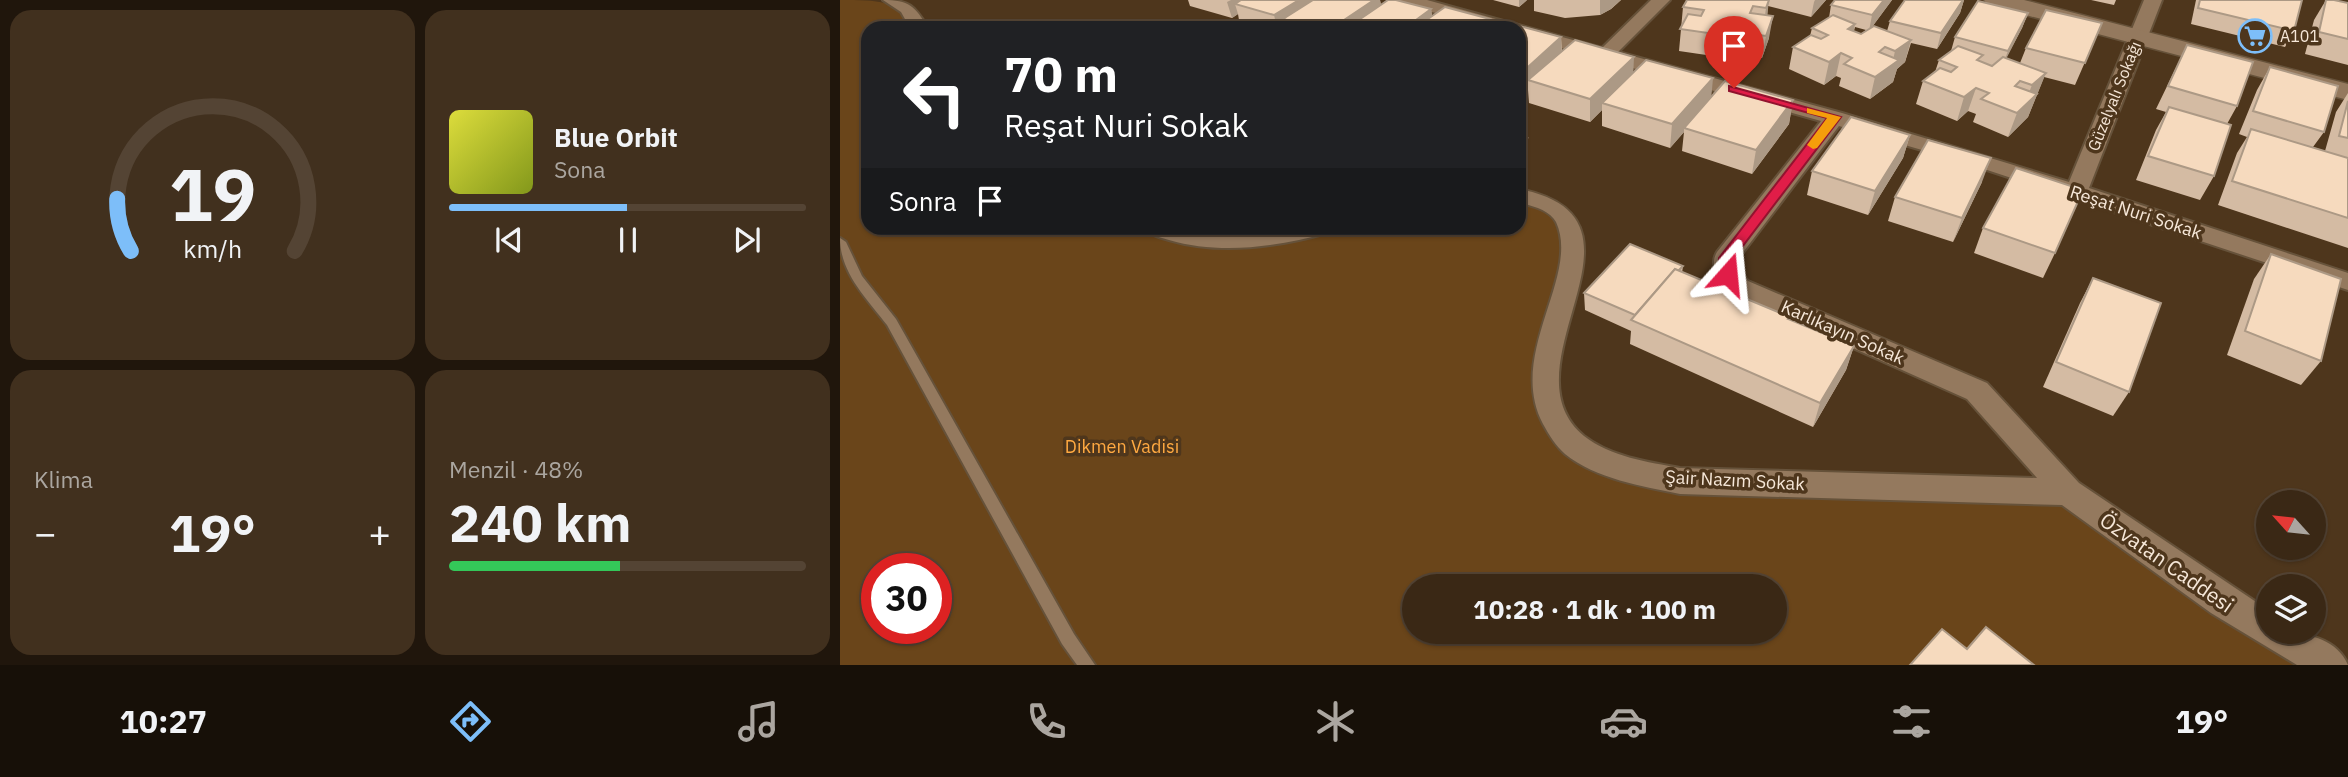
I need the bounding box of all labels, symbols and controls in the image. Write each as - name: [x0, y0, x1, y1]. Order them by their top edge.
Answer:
- pin: [1704, 16, 1764, 88]
- supermarket icon: A101: [2236, 17, 2274, 55]
- place label: A101: [2280, 26, 2319, 46]
- icon: arrive: [1715, 27, 1753, 65]
- street label: Güzelyalı Sokağı: [2083, 38, 2145, 154]
- text: 70 m: [1004, 42, 1118, 105]
- icon: left: [889, 49, 980, 140]
- text: Reşat Nuri Sokak: [1004, 104, 1248, 146]
- text: Blue Orbit: [554, 120, 678, 154]
- text: 19: [169, 146, 256, 241]
- text: Sona: [554, 154, 606, 184]
- street label: Reşat Nuri Sokak: [2067, 180, 2205, 244]
- icon: arrive: [971, 182, 1009, 220]
- text: Sonra: [889, 184, 957, 218]
- icon: previous: [490, 221, 528, 259]
- icon: pause: [609, 221, 647, 259]
- icon: next: [728, 221, 766, 259]
- text: km/h: [183, 232, 242, 265]
- position arrow: [1691, 237, 1765, 311]
- street label: Karlıkayın Sokak: [1778, 295, 1909, 370]
- park label: Dikmen Vadisi: [1065, 435, 1179, 458]
- text: Menzil · 48%: [449, 454, 583, 484]
- text: Klima: [34, 464, 93, 494]
- street label: Şair Nazım Sokak: [1665, 465, 1806, 495]
- text: 240 km: [449, 489, 631, 556]
- north arrow: [2256, 490, 2326, 560]
- map controls: [2256, 490, 2326, 644]
- text: 19°: [169, 499, 256, 566]
- street label: Özvatan Caddesi: [2095, 505, 2239, 619]
- text: −: [34, 508, 57, 557]
- text: +: [368, 508, 391, 557]
- speed limit sign: 30: [861, 553, 952, 644]
- button: layers: [2256, 574, 2326, 644]
- text: 10:28 · 1 dk · 100 m: [1473, 592, 1716, 626]
- icon: directions: [446, 697, 495, 746]
- icon: music: [734, 697, 783, 746]
- icon: phone: [1022, 697, 1071, 746]
- icon: climate: [1311, 697, 1360, 746]
- icon: car: [1599, 697, 1648, 746]
- icon: filters: [1887, 697, 1936, 746]
- text: 10:27: [120, 700, 207, 742]
- text: 19°: [2175, 700, 2228, 742]

